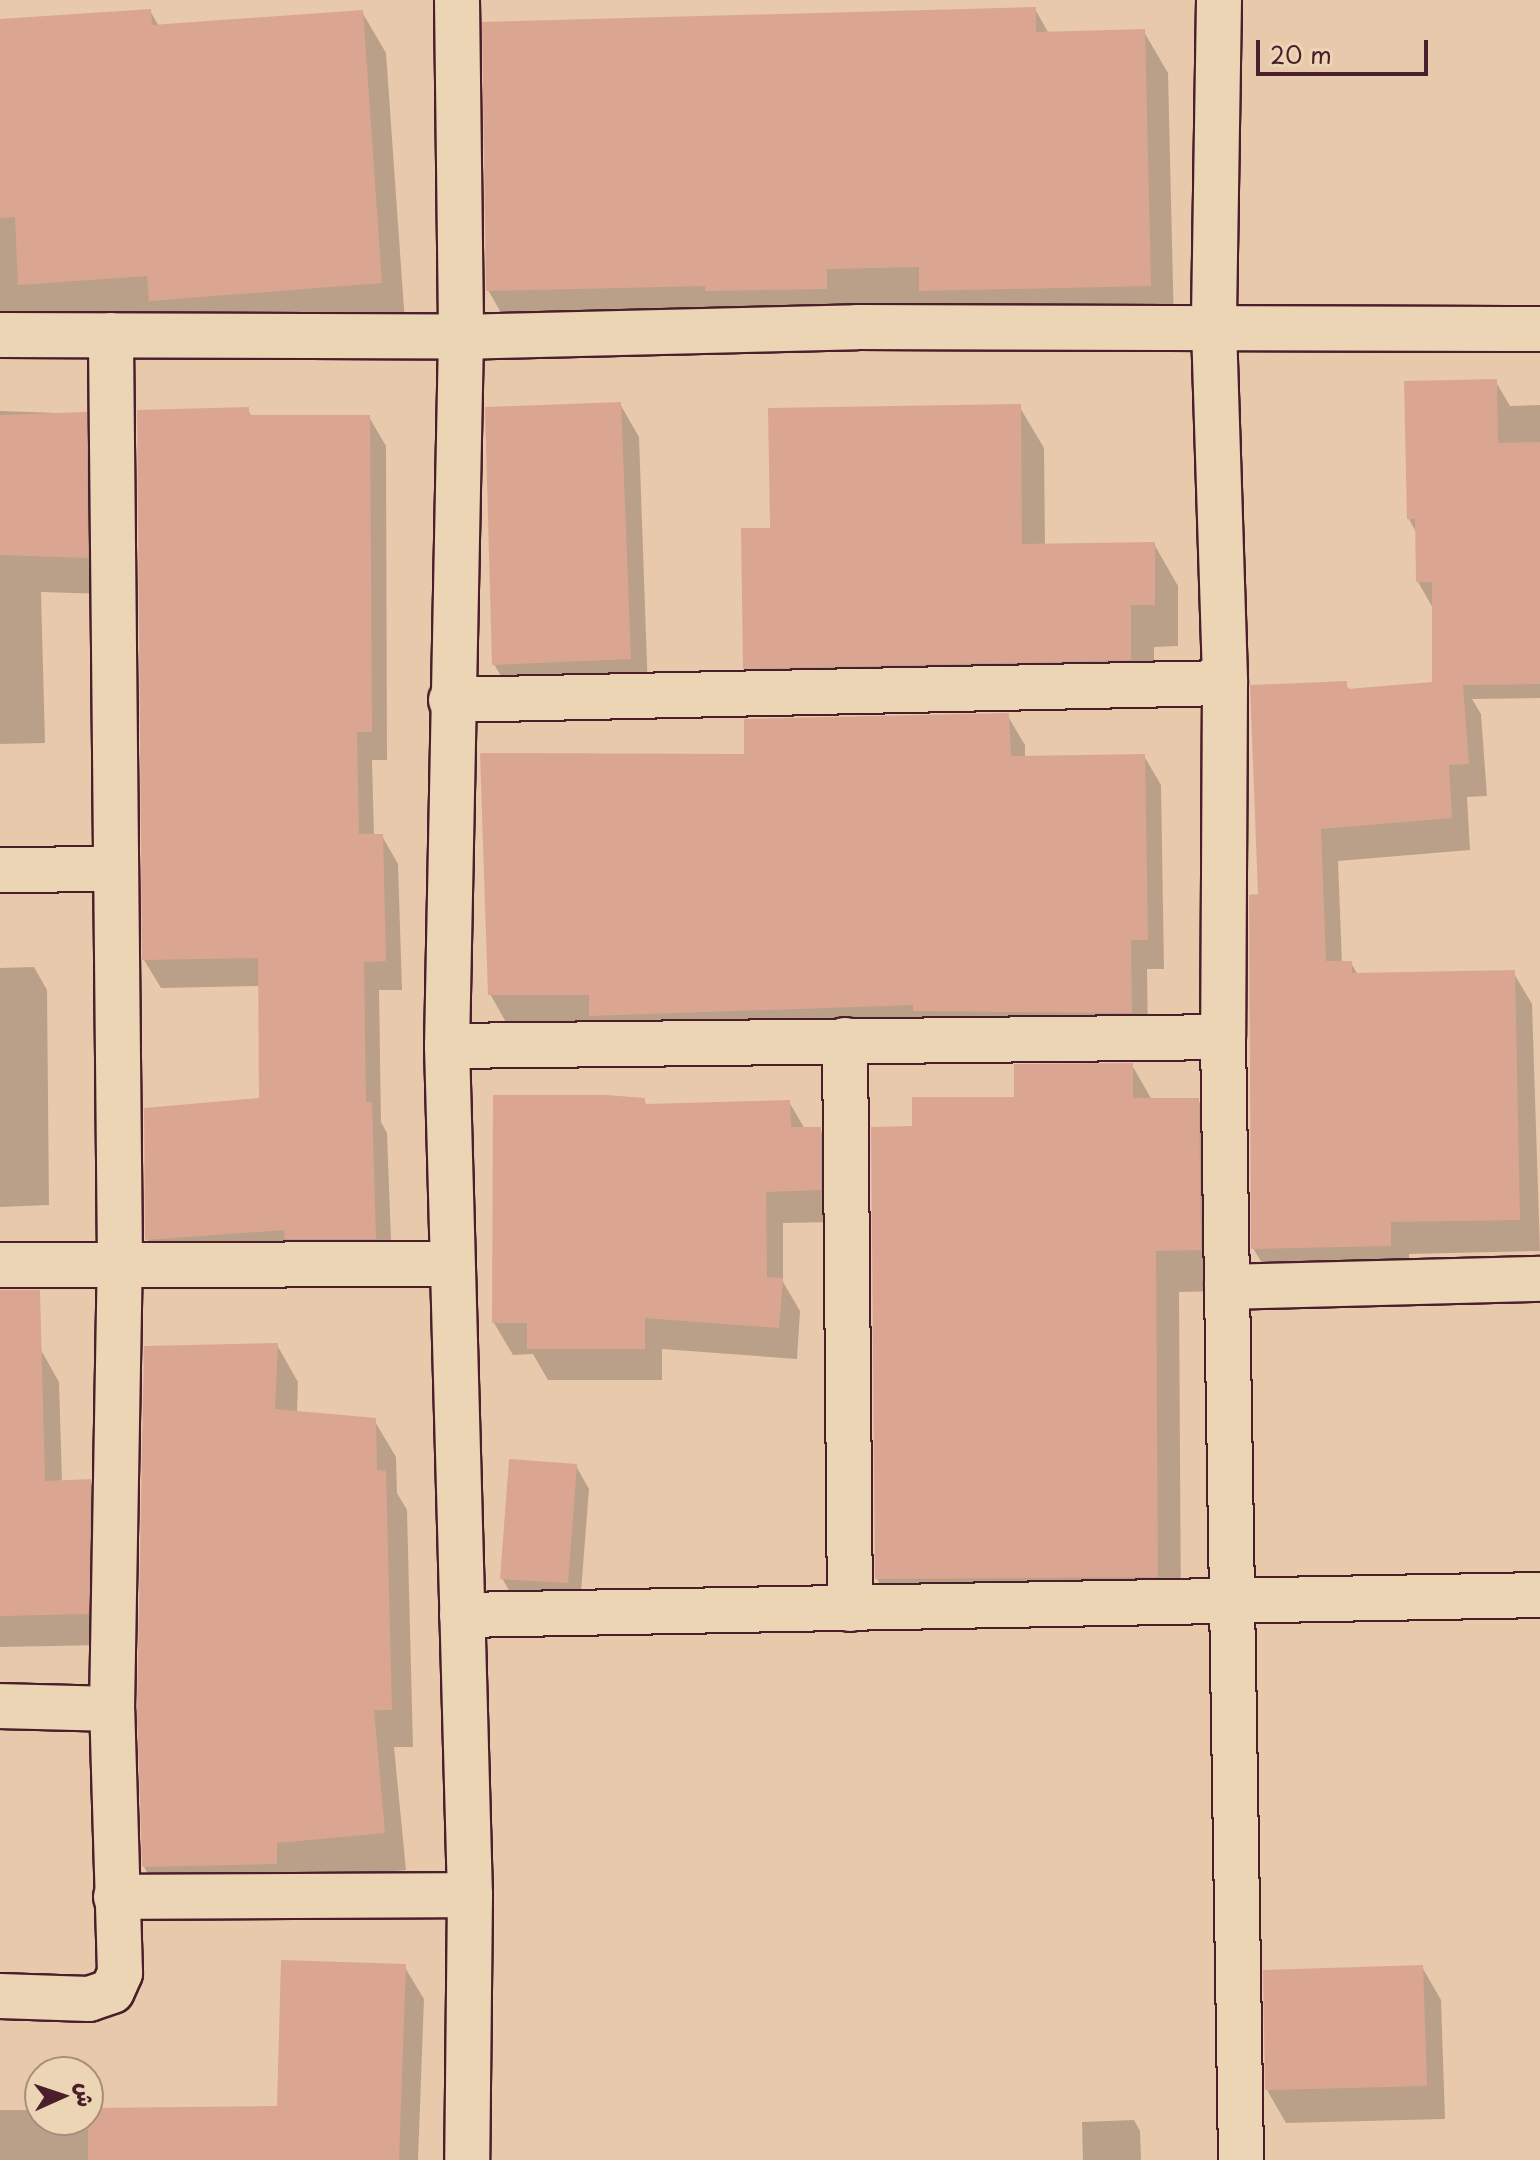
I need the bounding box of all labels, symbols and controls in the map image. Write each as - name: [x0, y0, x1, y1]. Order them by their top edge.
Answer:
- scale bar: [1260, 24, 1432, 74]
- text: 20 m: [1270, 36, 1332, 72]
- north arrow: [24, 2056, 104, 2136]
- text: ش: [69, 2082, 104, 2108]

